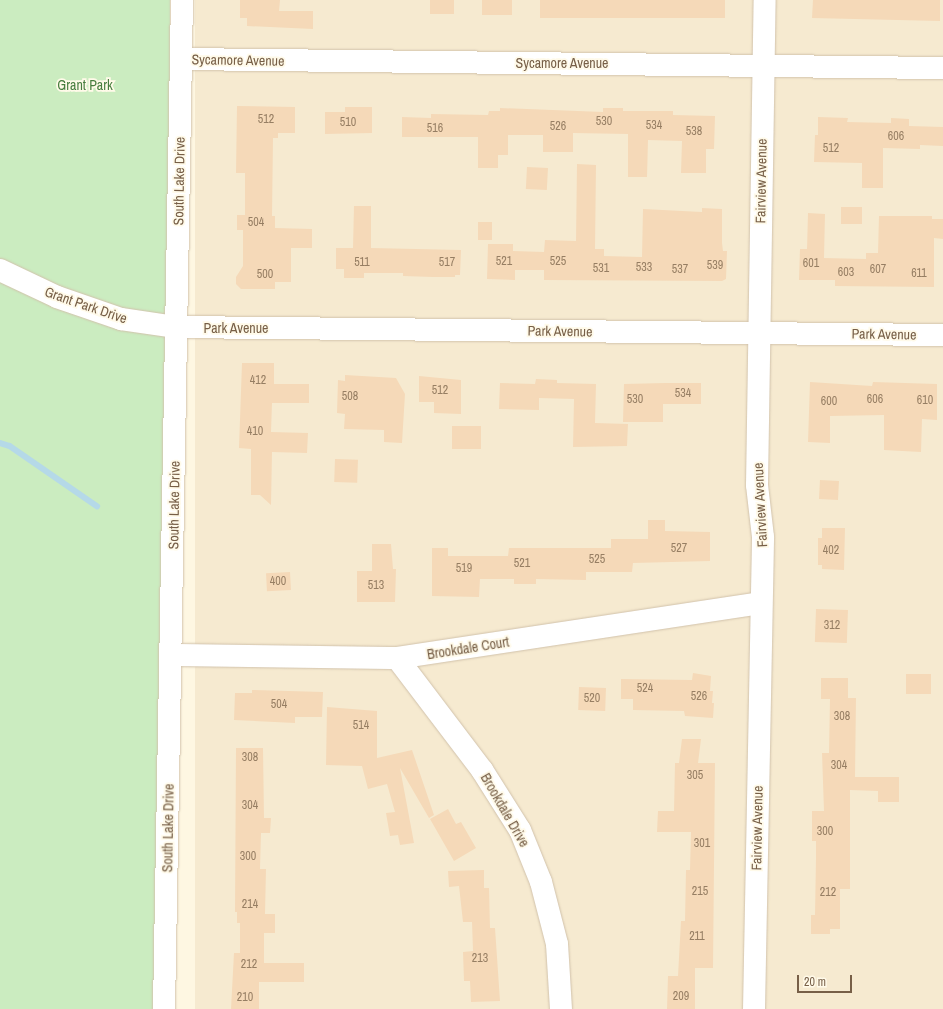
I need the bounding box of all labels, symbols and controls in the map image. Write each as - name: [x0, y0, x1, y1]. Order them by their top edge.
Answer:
- street label: Sycamore Avenue: [191, 51, 285, 69]
- street label: Sycamore Avenue: [515, 55, 609, 71]
- park label: Grant Park: [57, 77, 113, 93]
- house number: 512: [258, 113, 274, 127]
- house number: 530: [596, 115, 612, 129]
- house number: 510: [340, 116, 356, 130]
- house number: 534: [646, 119, 662, 133]
- house number: 526: [550, 120, 566, 134]
- house number: 516: [427, 122, 443, 136]
- house number: 538: [686, 125, 702, 139]
- house number: 606: [888, 130, 904, 144]
- street label: South Lake Drive: [170, 137, 188, 225]
- street label: Fairview Avenue: [752, 138, 770, 224]
- house number: 512: [823, 142, 839, 156]
- house number: 504: [248, 216, 264, 230]
- house number: 521: [496, 255, 512, 269]
- house number: 525: [550, 255, 566, 269]
- house number: 511: [354, 256, 370, 270]
- house number: 517: [439, 256, 455, 270]
- house number: 601: [803, 257, 819, 271]
- house number: 539: [707, 259, 723, 273]
- house number: 533: [636, 261, 652, 275]
- house number: 531: [593, 262, 609, 276]
- house number: 537: [672, 263, 688, 277]
- house number: 607: [870, 263, 886, 277]
- house number: 603: [838, 266, 854, 280]
- house number: 611: [911, 267, 927, 281]
- house number: 500: [257, 268, 273, 282]
- street label: Grant Park Drive: [43, 283, 129, 327]
- street label: Park Avenue: [203, 320, 269, 336]
- street label: Park Avenue: [527, 322, 593, 340]
- street label: Park Avenue: [851, 325, 917, 343]
- house number: 412: [250, 374, 266, 388]
- house number: 512: [432, 384, 448, 398]
- house number: 534: [675, 387, 691, 401]
- house number: 508: [342, 390, 358, 404]
- house number: 530: [627, 393, 643, 407]
- house number: 606: [867, 393, 883, 407]
- house number: 610: [917, 394, 933, 408]
- house number: 600: [821, 395, 837, 409]
- house number: 410: [247, 425, 263, 439]
- street label: South Lake Drive: [165, 461, 183, 549]
- street label: Fairview Avenue: [749, 462, 771, 548]
- house number: 527: [671, 542, 687, 556]
- house number: 402: [823, 544, 839, 558]
- house number: 525: [589, 553, 605, 567]
- house number: 521: [514, 557, 530, 571]
- house number: 519: [456, 562, 472, 576]
- house number: 400: [270, 575, 286, 589]
- house number: 513: [368, 579, 384, 593]
- house number: 312: [824, 619, 840, 633]
- street label: Brookdale Court: [426, 633, 510, 663]
- house number: 524: [637, 682, 653, 696]
- house number: 526: [691, 690, 707, 704]
- house number: 520: [584, 692, 600, 706]
- house number: 504: [271, 698, 287, 712]
- house number: 308: [834, 710, 850, 724]
- house number: 514: [353, 719, 369, 733]
- house number: 308: [242, 751, 258, 765]
- house number: 304: [831, 759, 847, 773]
- house number: 305: [687, 769, 703, 783]
- street label: Brookdale Drive: [477, 770, 533, 850]
- street label: South Lake Drive: [159, 784, 177, 872]
- street label: Fairview Avenue: [748, 785, 766, 871]
- house number: 304: [242, 799, 258, 813]
- house number: 300: [817, 825, 833, 839]
- house number: 301: [694, 837, 710, 851]
- house number: 300: [240, 850, 256, 864]
- house number: 215: [692, 885, 708, 899]
- house number: 212: [820, 886, 836, 900]
- house number: 214: [242, 898, 258, 912]
- house number: 211: [689, 930, 705, 944]
- house number: 213: [472, 952, 488, 966]
- house number: 212: [241, 958, 257, 972]
- scale bar: [799, 967, 854, 993]
- text: 20 m: [804, 974, 826, 990]
- house number: 209: [673, 990, 689, 1004]
- house number: 210: [237, 991, 253, 1005]

